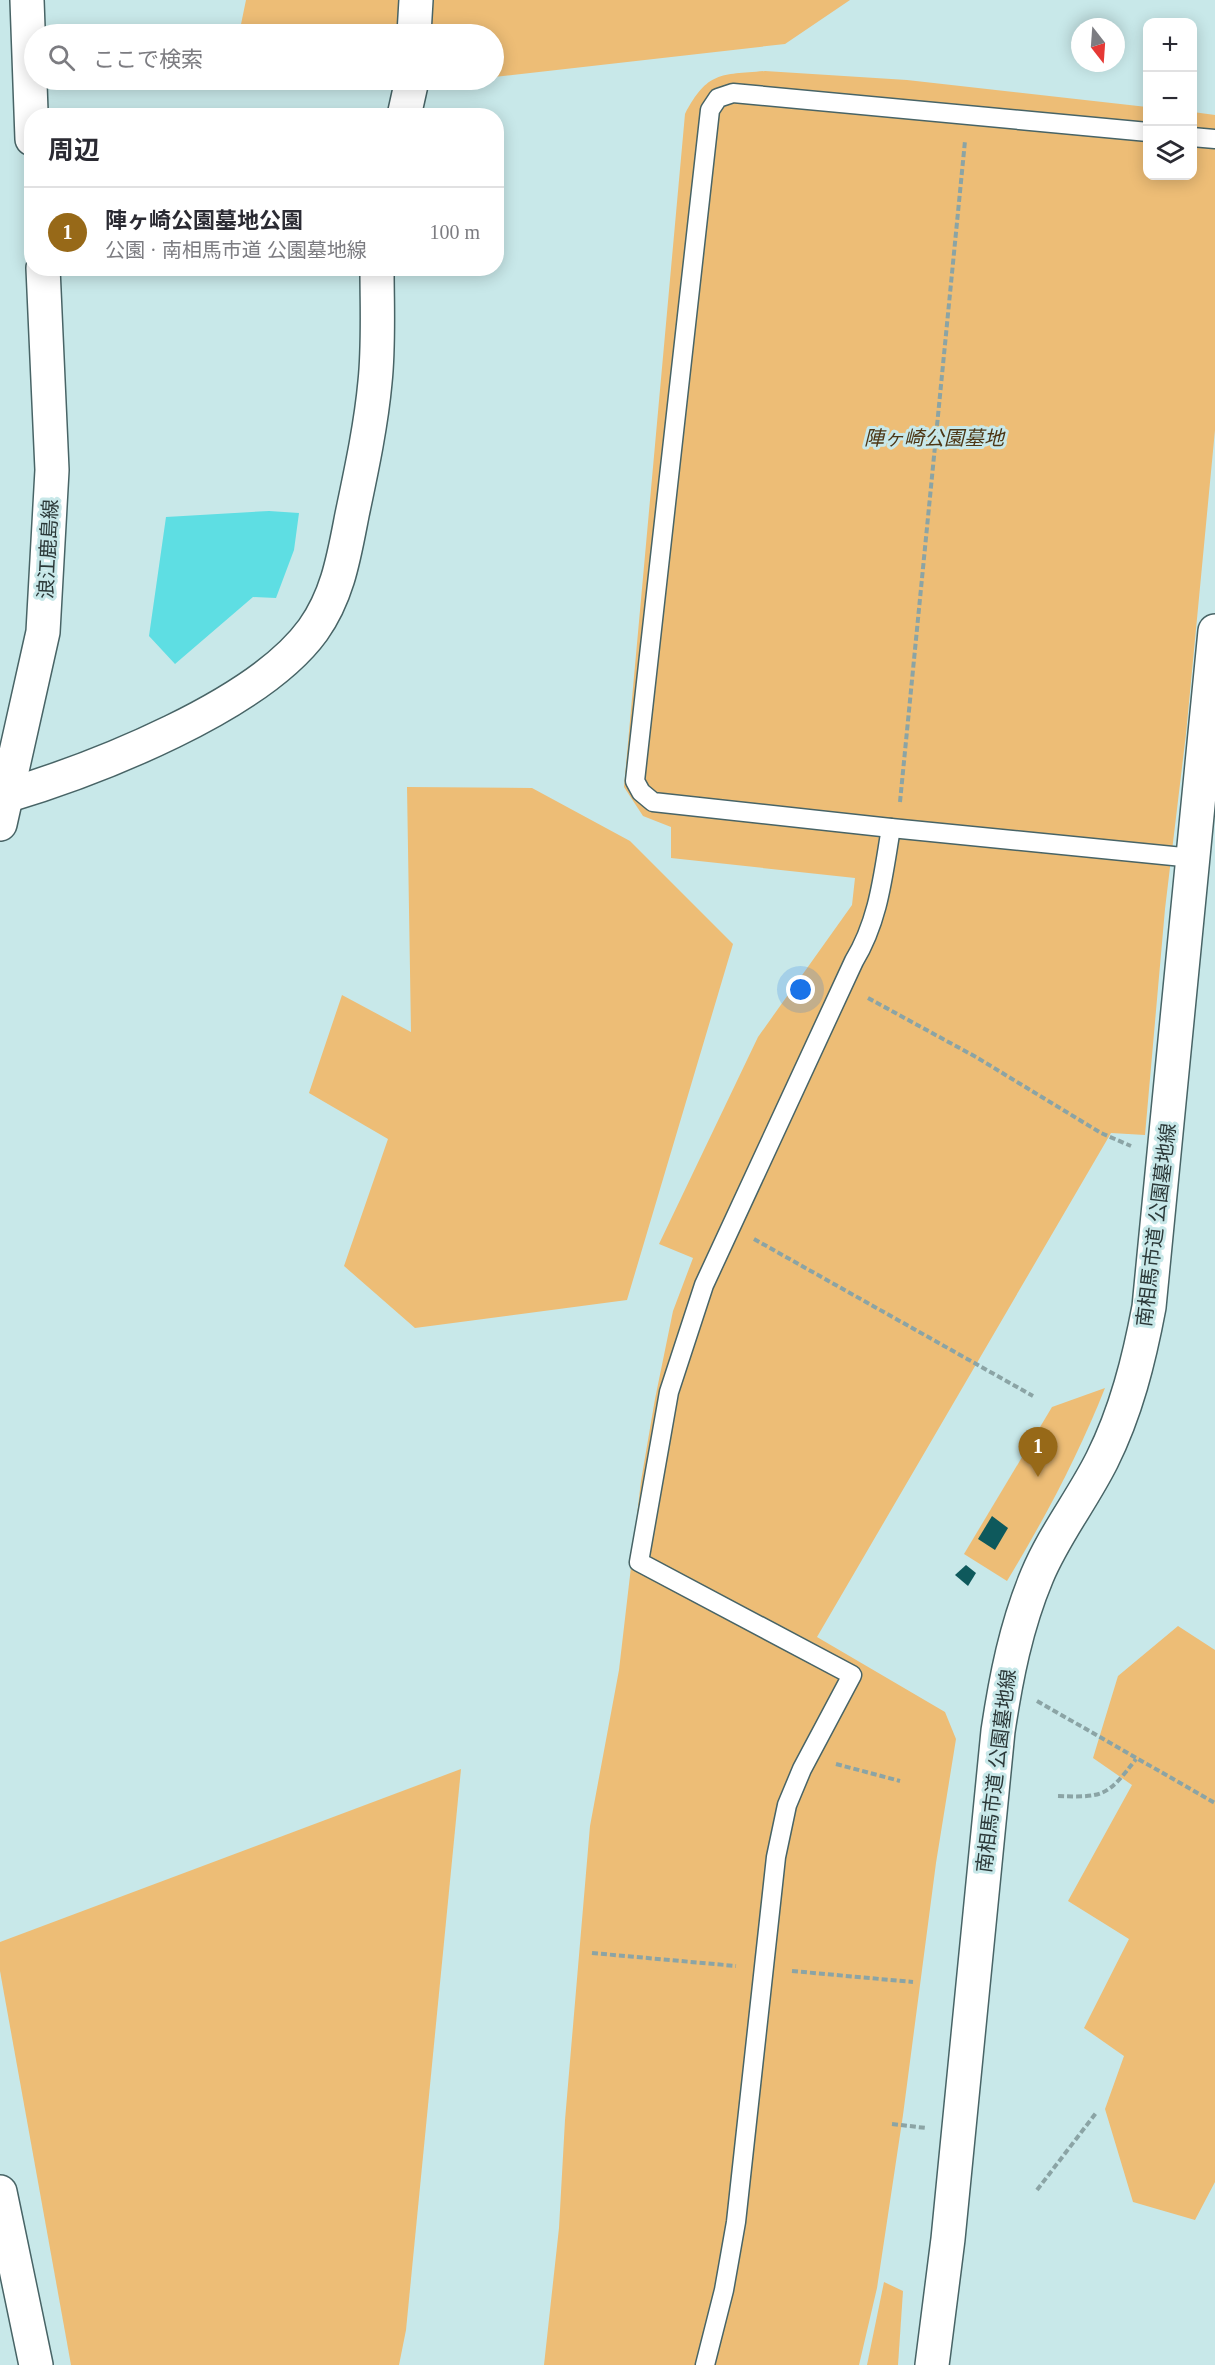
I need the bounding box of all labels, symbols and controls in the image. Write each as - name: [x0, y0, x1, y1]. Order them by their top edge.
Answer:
- north arrow: [1071, 18, 1125, 72]
- map controls: [1143, 18, 1197, 180]
- button: +: [1143, 18, 1197, 72]
- search box: [24, 24, 504, 90]
- icon: search: [45, 41, 78, 74]
- text: ここで検索: [93, 47, 203, 72]
- button: −: [1143, 72, 1197, 126]
- button: layers: [1143, 126, 1197, 180]
- text: 周辺: [48, 136, 100, 165]
- text: 陣ヶ崎公園墓地公園: [105, 208, 303, 233]
- text: 1: [63, 221, 73, 243]
- text: 100 m: [429, 221, 480, 243]
- text: 公園 · 南相馬市道 公園墓地線: [105, 239, 367, 261]
- park label: 陣ヶ崎公園墓地: [864, 427, 1006, 449]
- street label: 浪江鹿島線: [34, 498, 62, 600]
- your location: [786, 975, 815, 1004]
- street label: 南相馬市道 公園墓地線: [1133, 1122, 1179, 1328]
- pin: 1: [1018, 1428, 1058, 1477]
- street label: 南相馬市道 公園墓地線: [973, 1668, 1019, 1874]

